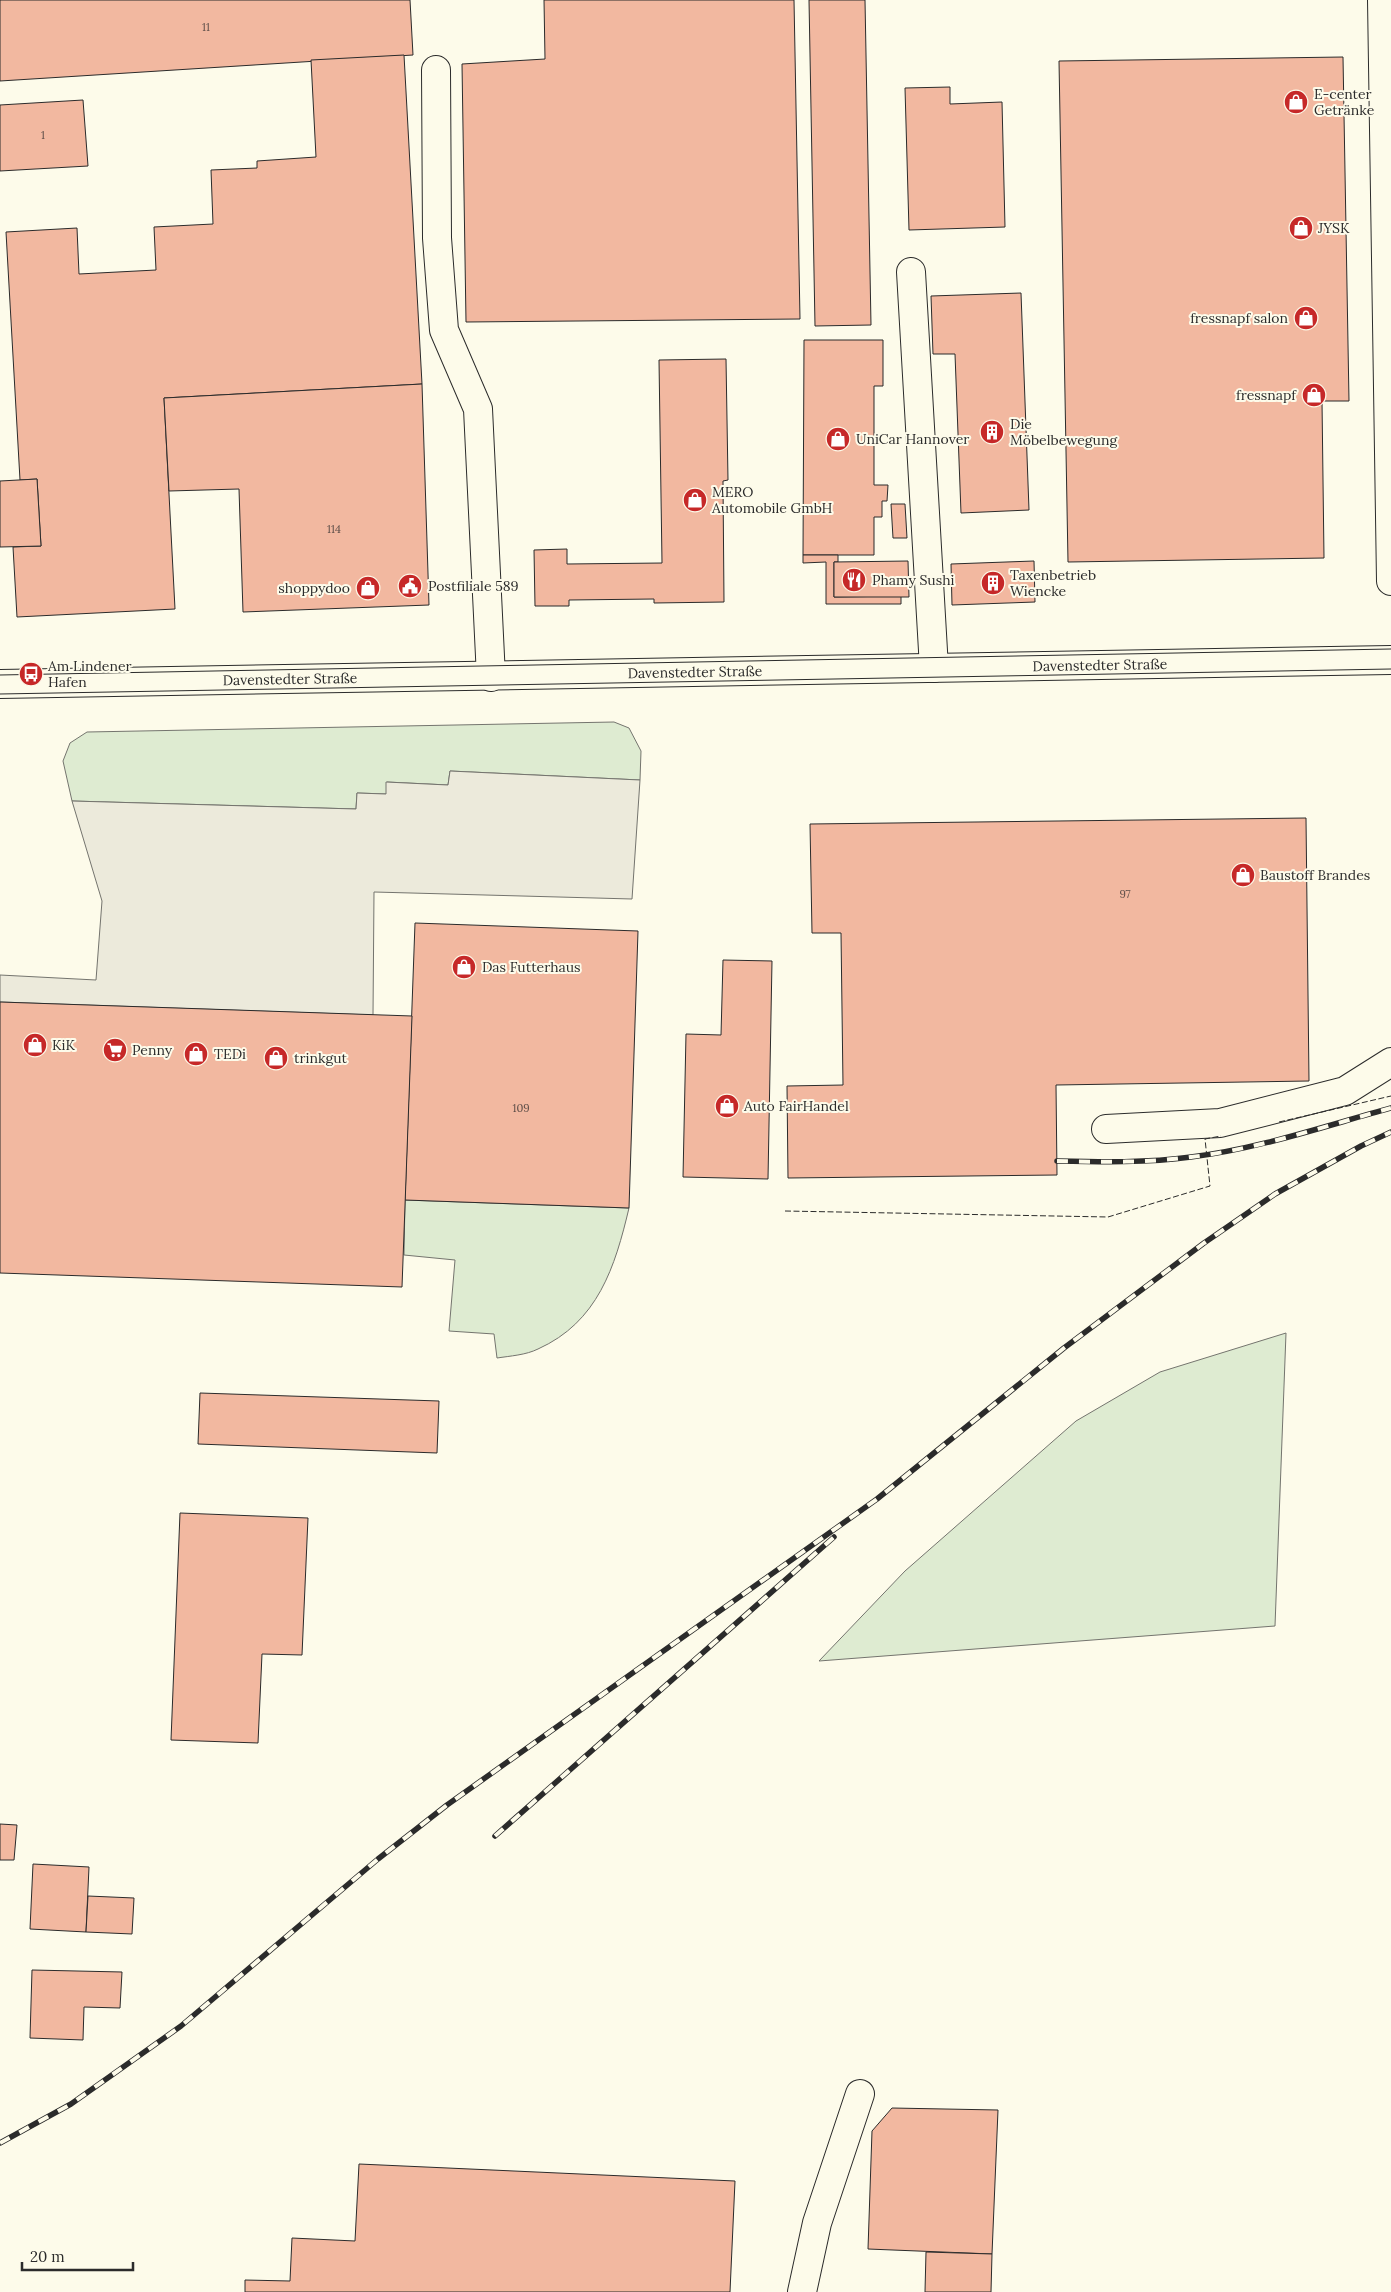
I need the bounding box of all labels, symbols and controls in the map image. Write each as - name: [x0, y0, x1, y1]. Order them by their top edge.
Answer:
- house number: 11: [202, 20, 210, 34]
- place label: E-center Getränke: [1314, 85, 1375, 119]
- shop icon: E-center Getränke: [1283, 89, 1309, 115]
- house number: 1: [41, 128, 45, 142]
- shop icon: JYSK: [1288, 215, 1314, 241]
- place label: JYSK: [1317, 219, 1350, 237]
- shop icon: fressnapf salon: [1293, 305, 1319, 331]
- place label: fressnapf salon: [1190, 309, 1289, 327]
- shop icon: fressnapf: [1301, 382, 1327, 408]
- place label: fressnapf: [1236, 386, 1297, 404]
- place label: Die Möbelbewegung: [1010, 415, 1117, 449]
- building icon: Die Möbelbewegung: [979, 419, 1005, 445]
- shop icon: UniCar Hannover: [825, 426, 851, 452]
- place label: UniCar Hannover: [856, 430, 969, 448]
- place label: MERO Automobile GmbH: [711, 483, 833, 517]
- shop icon: MERO Automobile GmbH: [682, 487, 708, 513]
- house number: 114: [327, 522, 341, 536]
- place label: Taxenbetrieb Wiencke: [1010, 566, 1096, 600]
- restaurant icon: Phamy Sushi: [841, 567, 867, 593]
- building icon: Taxenbetrieb Wiencke: [980, 570, 1006, 596]
- place label: Phamy Sushi: [872, 571, 955, 589]
- public building icon: Postfiliale 589: [397, 573, 423, 599]
- shop icon: shoppydoo: [355, 575, 381, 601]
- place label: Postfiliale 589: [428, 577, 519, 595]
- place label: shoppydoo: [278, 579, 350, 597]
- street label: Davenstedter Straße: [1032, 655, 1168, 675]
- place label: Am Lindener Hafen: [47, 657, 132, 691]
- bus stop icon: Am Lindener Hafen: [18, 661, 44, 687]
- street label: Davenstedter Straße: [627, 662, 763, 682]
- street label: Davenstedter Straße: [222, 669, 358, 689]
- shop icon: Baustoff Brandes: [1230, 862, 1256, 888]
- place label: Baustoff Brandes: [1260, 866, 1370, 884]
- house number: 97: [1119, 887, 1131, 901]
- shop icon: Das Futterhaus: [451, 954, 477, 980]
- place label: Das Futterhaus: [482, 958, 581, 976]
- shop icon: KiK: [22, 1032, 48, 1058]
- place label: KiK: [52, 1036, 75, 1054]
- supermarket icon: Penny: [102, 1037, 128, 1063]
- place label: Penny: [132, 1041, 173, 1059]
- shop icon: TEDi: [183, 1041, 209, 1067]
- place label: TEDi: [214, 1045, 246, 1063]
- shop icon: trinkgut: [263, 1045, 289, 1071]
- place label: trinkgut: [294, 1049, 348, 1067]
- shop icon: Auto FairHandel: [714, 1093, 740, 1119]
- place label: Auto FairHandel: [743, 1097, 849, 1115]
- house number: 109: [512, 1101, 530, 1115]
- scale bar: [22, 2240, 134, 2272]
- text: 20 m: [30, 2247, 65, 2266]

